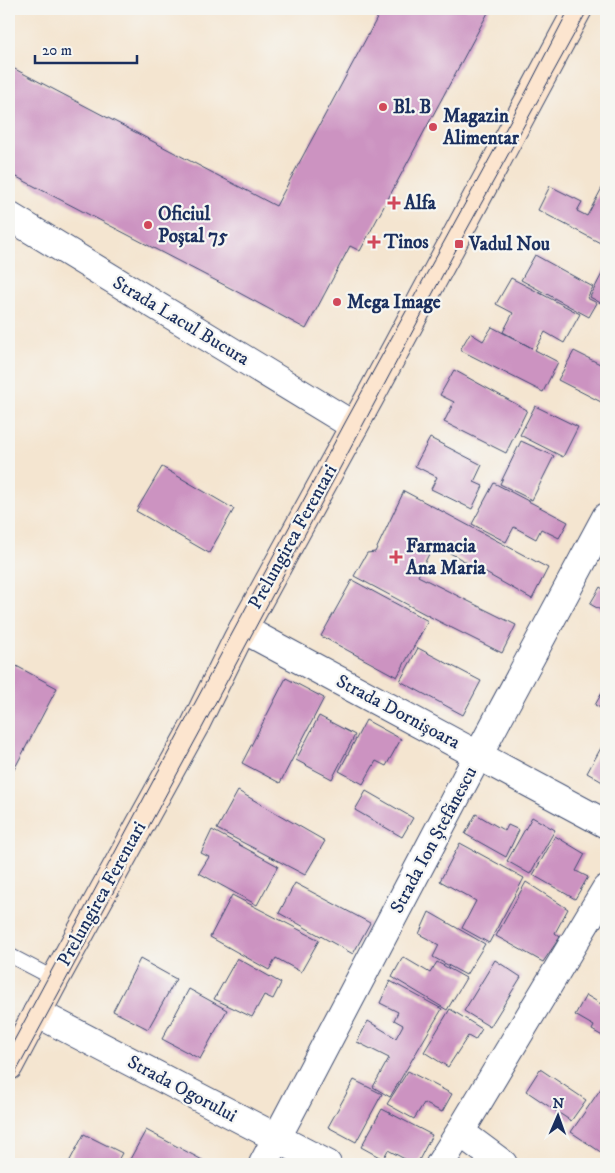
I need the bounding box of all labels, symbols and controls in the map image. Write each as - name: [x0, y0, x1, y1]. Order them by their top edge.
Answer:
- scale bar: [35, 32, 138, 64]
- text: 20 m: [42, 41, 72, 60]
- place label: Bl. B: [393, 96, 431, 119]
- marker: Bl. B: [377, 101, 389, 113]
- place label: Magazin Alimentar: [442, 105, 520, 150]
- marker: Magazin Alimentar: [427, 121, 439, 133]
- place label: Alfa: [403, 192, 437, 215]
- marker: Alfa: [388, 197, 400, 209]
- place label: Oficiul Poștal 75: [158, 203, 228, 248]
- marker: Oficiul Poștal 75: [142, 219, 154, 231]
- place label: Tinos: [383, 231, 429, 254]
- place label: Vadul Nou: [468, 233, 550, 256]
- marker: Tinos: [368, 236, 380, 248]
- marker: Vadul Nou: [453, 238, 465, 250]
- street label: Strada Lacul Bucura: [108, 271, 254, 371]
- place label: Mega Image: [347, 291, 441, 314]
- marker: Mega Image: [331, 296, 343, 308]
- street label: Prelungirea Ferentari: [244, 461, 342, 613]
- place label: Farmacia Ana Maria: [405, 535, 487, 580]
- marker: Farmacia Ana Maria: [390, 551, 402, 563]
- street label: Strada Dornișoara: [332, 670, 464, 754]
- street label: Strada Ion Ștefănescu: [386, 763, 482, 917]
- street label: Prelungirea Ferentari: [53, 818, 151, 970]
- street label: Strada Ogorului: [123, 1051, 241, 1128]
- north arrow: [532, 1090, 582, 1140]
- text: N: [552, 1095, 565, 1113]

